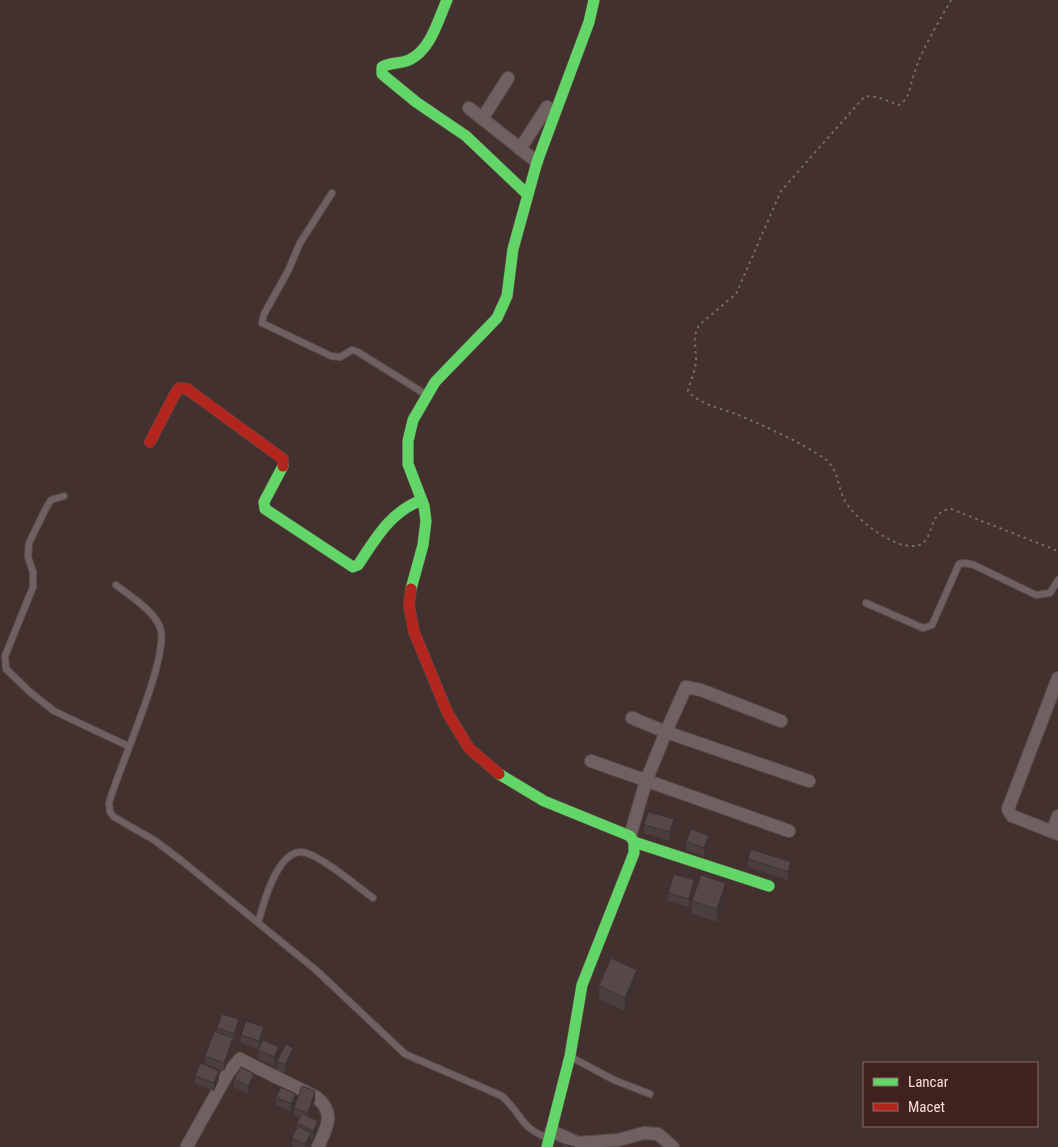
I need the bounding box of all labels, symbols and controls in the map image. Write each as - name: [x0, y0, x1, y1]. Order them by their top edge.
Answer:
- legend: [863, 1062, 1038, 1127]
- text: Lancar: [908, 1073, 949, 1091]
- text: Macet: [908, 1098, 945, 1116]

